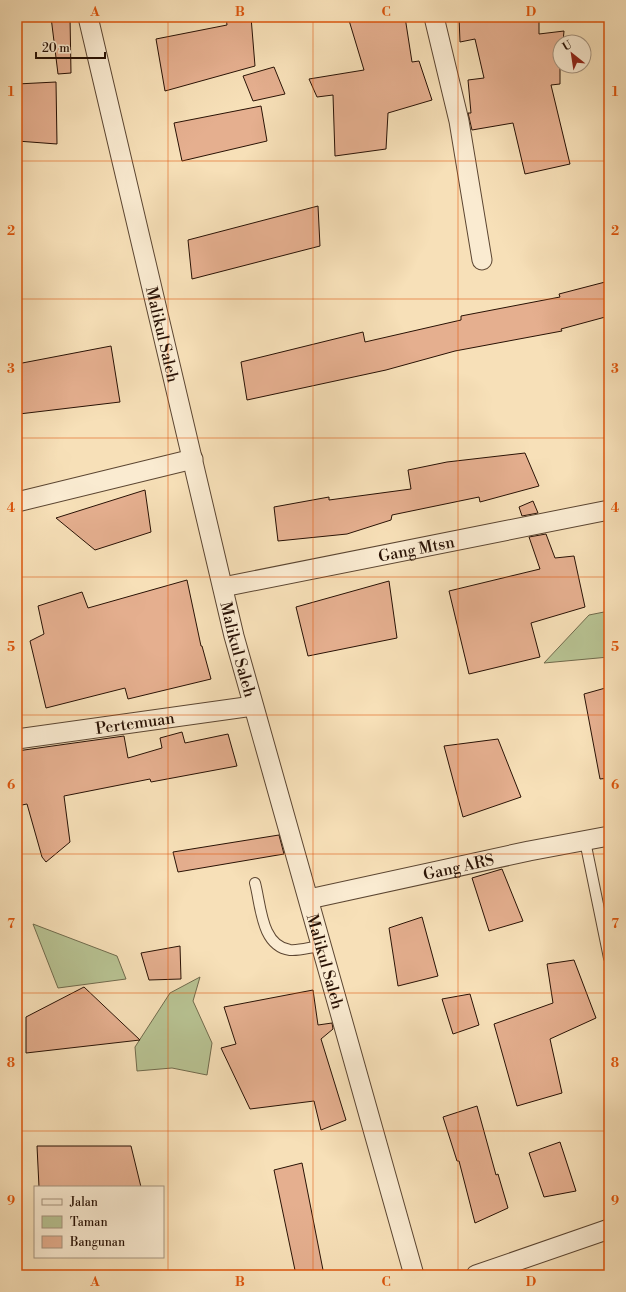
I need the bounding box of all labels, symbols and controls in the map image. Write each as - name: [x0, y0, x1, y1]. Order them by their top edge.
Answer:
- text: A: [89, 4, 100, 20]
- text: B: [235, 4, 245, 20]
- text: C: [381, 4, 391, 20]
- text: D: [526, 4, 536, 20]
- scale bar: [36, 34, 105, 60]
- north arrow: [552, 34, 592, 74]
- text: U: [560, 38, 575, 54]
- text: 20 m: [42, 41, 70, 56]
- text: 1: [8, 84, 15, 100]
- text: 1: [612, 84, 619, 100]
- text: 2: [7, 223, 15, 239]
- text: 2: [611, 223, 619, 239]
- street label: Malikul Saleh: [141, 285, 183, 385]
- text: 3: [7, 361, 15, 377]
- text: 3: [611, 361, 619, 377]
- text: 4: [7, 500, 16, 516]
- text: 4: [611, 500, 620, 516]
- street label: Gang Mtsn: [376, 532, 457, 567]
- street label: Malikul Saleh: [215, 600, 260, 700]
- text: 5: [7, 639, 15, 655]
- text: 5: [611, 639, 619, 655]
- street label: Pertemuan: [94, 708, 176, 739]
- text: 6: [7, 777, 15, 793]
- text: 6: [611, 777, 619, 793]
- street label: Gang ARS: [421, 850, 496, 885]
- street label: Malikul Saleh: [302, 912, 348, 1012]
- text: 7: [7, 916, 15, 932]
- text: 7: [611, 916, 619, 932]
- text: 8: [7, 1055, 15, 1071]
- text: 8: [611, 1055, 619, 1071]
- legend: [34, 1186, 164, 1258]
- text: 9: [7, 1193, 15, 1209]
- text: 9: [611, 1193, 619, 1209]
- text: Jalan: [69, 1195, 98, 1210]
- text: Taman: [70, 1215, 108, 1230]
- text: Bangunan: [69, 1235, 125, 1250]
- text: A: [89, 1274, 100, 1290]
- text: B: [235, 1274, 245, 1290]
- text: C: [381, 1274, 391, 1290]
- text: D: [526, 1274, 536, 1290]

